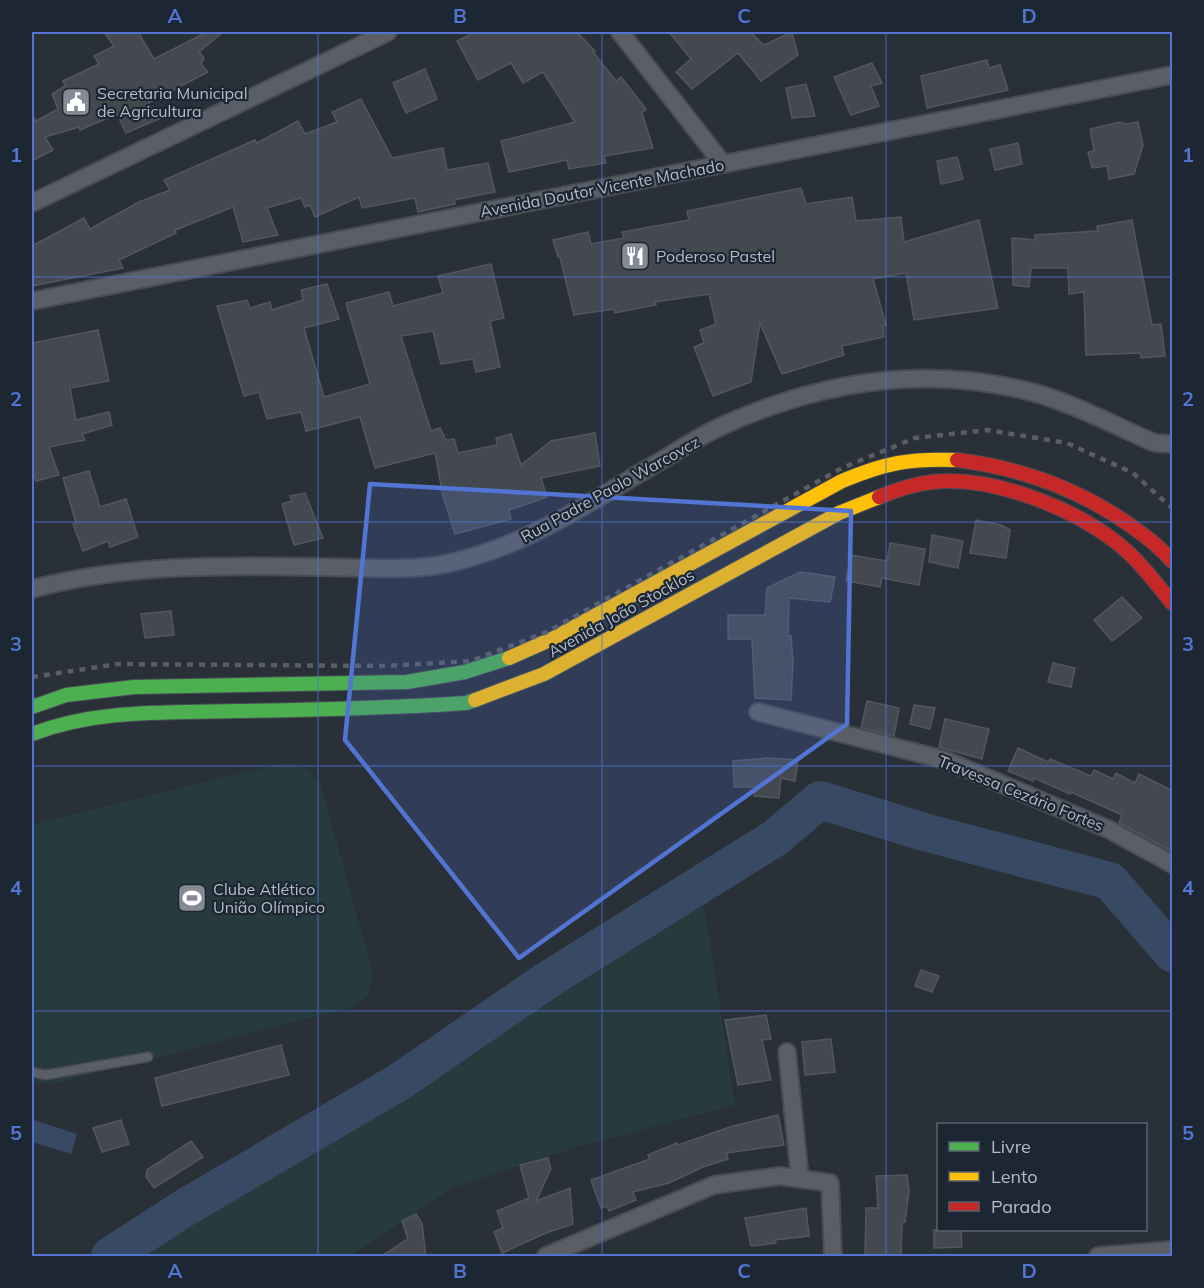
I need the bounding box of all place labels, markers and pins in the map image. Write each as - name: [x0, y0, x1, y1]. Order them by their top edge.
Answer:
- place label: Secretaria Municipal de Agricultura: [97, 83, 247, 121]
- public building icon: Secretaria Municipal de Agricultura: [60, 86, 92, 118]
- restaurant icon: Poderoso Pastel: [619, 240, 651, 272]
- place label: Poderoso Pastel: [656, 246, 775, 266]
- place label: Clube Atlético União Olímpico: [213, 879, 325, 917]
- sports icon: Clube Atlético União Olímpico: [176, 882, 208, 914]

